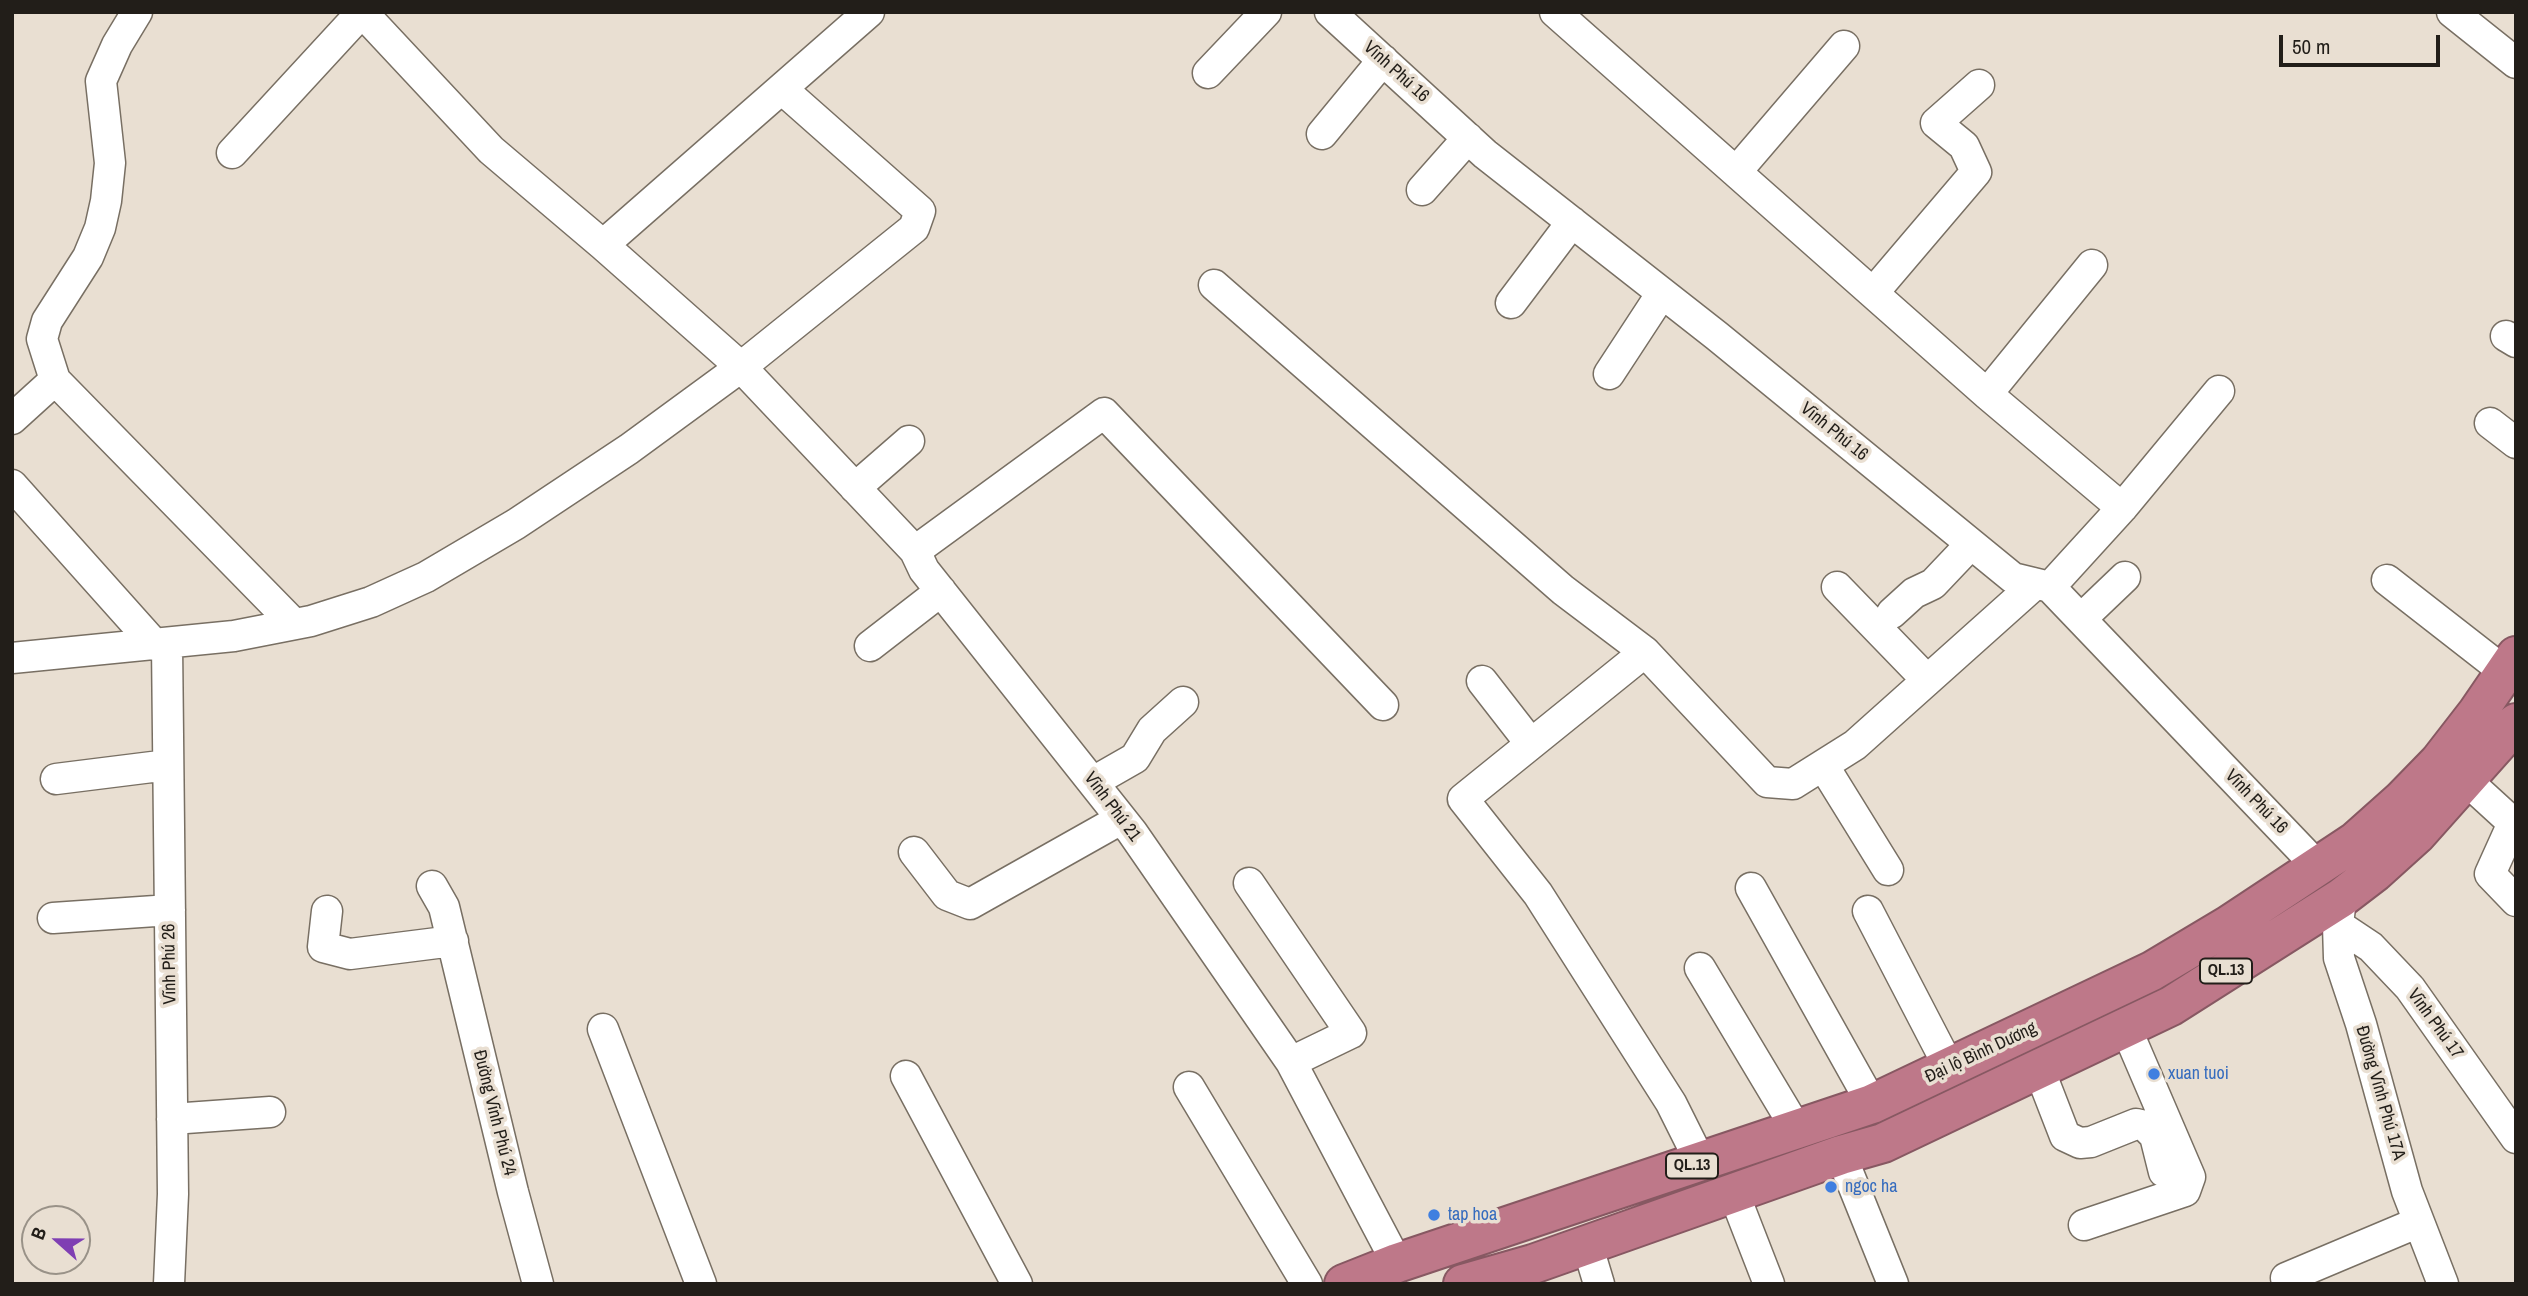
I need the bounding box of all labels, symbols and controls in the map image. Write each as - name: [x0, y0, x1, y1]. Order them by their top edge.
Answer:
- scale bar: [2283, 21, 2444, 65]
- text: 50 m: [2292, 32, 2330, 61]
- street label: Vĩnh Phú 16: [1359, 37, 1433, 107]
- street label: Vĩnh Phú 16: [1796, 398, 1872, 466]
- street label: Vĩnh Phú 16: [2220, 765, 2292, 839]
- street label: Vĩnh Phú 21: [1079, 768, 1145, 846]
- street label: Vĩnh Phú 26: [158, 923, 182, 1005]
- road number: QL.13: [2200, 959, 2252, 984]
- street label: Vĩnh Phú 17: [2402, 985, 2468, 1063]
- street label: Đại lộ Bình Dương: [1922, 1018, 2040, 1088]
- street label: Đường Vĩnh Phú 17A: [2351, 1023, 2409, 1163]
- street label: Đường Vĩnh Phú 24: [468, 1048, 520, 1178]
- place label: xuan tuoi: [2168, 1063, 2229, 1085]
- marker: xuan tuoi: [2146, 1066, 2162, 1082]
- road number: QL.13: [1666, 1154, 1718, 1178]
- place label: ngoc ha: [1845, 1176, 1898, 1198]
- marker: ngoc ha: [1823, 1179, 1839, 1195]
- place label: tap hoa: [1448, 1204, 1497, 1226]
- north arrow: [21, 1205, 91, 1275]
- marker: tap hoa: [1426, 1207, 1442, 1223]
- text: B: [24, 1223, 52, 1243]

